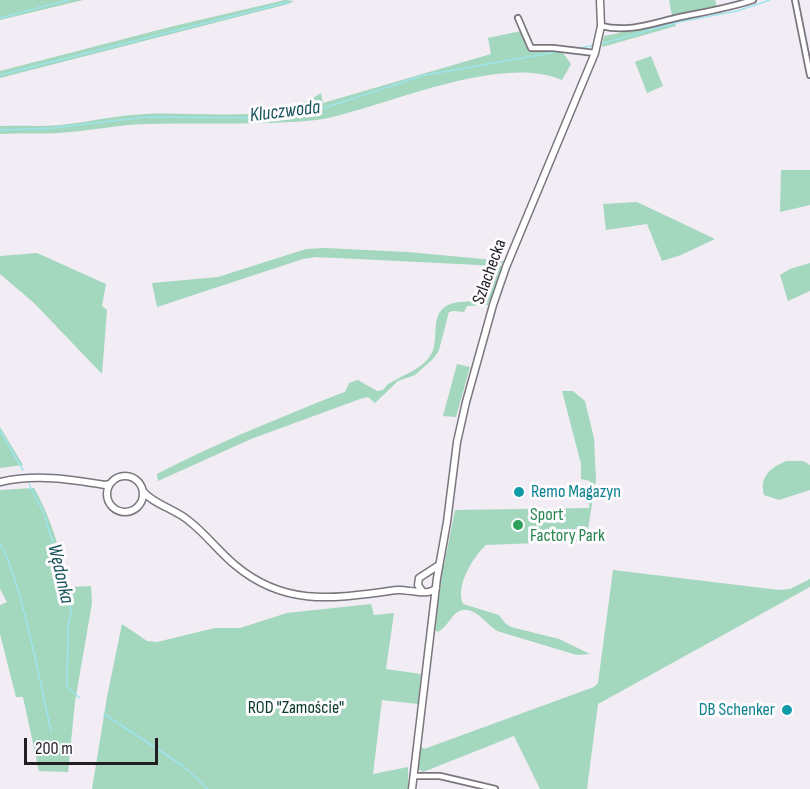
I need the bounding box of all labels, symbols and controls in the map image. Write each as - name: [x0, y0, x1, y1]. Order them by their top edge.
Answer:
- water label: Kluczwoda: [248, 96, 322, 128]
- street label: Szlachecka: [468, 237, 512, 307]
- place label: Remo Magazyn: [531, 481, 621, 503]
- marker: Remo Magazyn: [512, 485, 526, 499]
- place label: Sport Factory Park: [530, 504, 605, 546]
- marker: Sport Factory Park: [511, 518, 525, 532]
- water label: Wędonka: [42, 542, 78, 606]
- park label: ROD "Zamoście": [248, 697, 344, 719]
- place label: DB Schenker: [699, 699, 775, 721]
- marker: DB Schenker: [780, 703, 794, 717]
- scale bar: [27, 726, 160, 764]
- text: 200 m: [35, 738, 73, 759]

